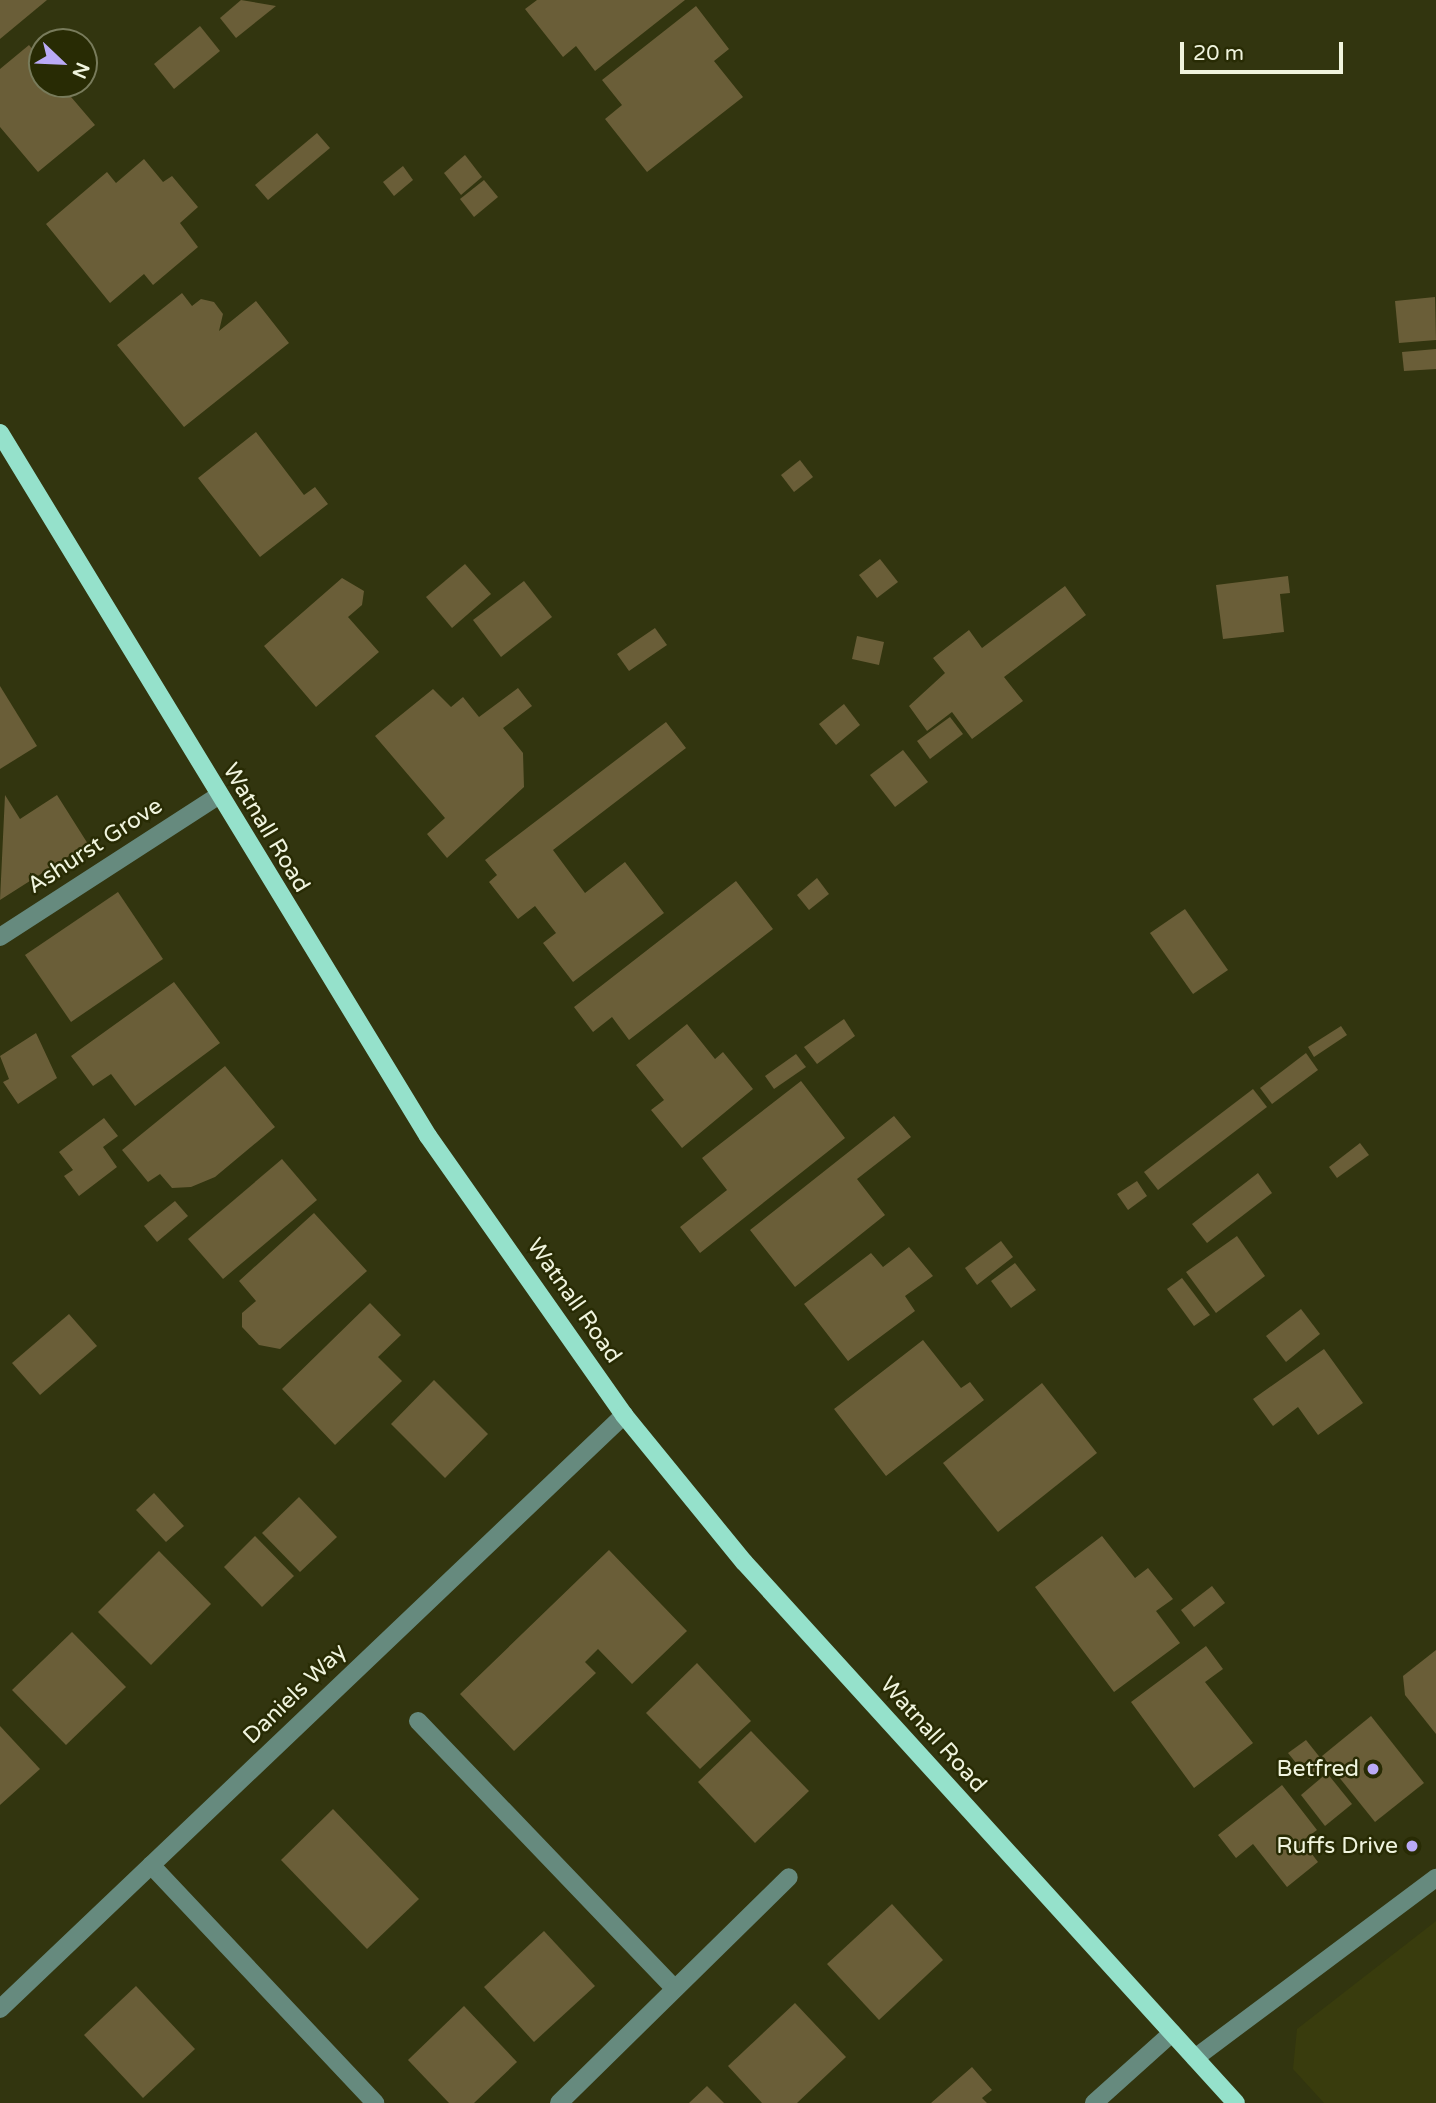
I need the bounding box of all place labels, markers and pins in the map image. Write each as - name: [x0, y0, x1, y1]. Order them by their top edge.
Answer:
- place label: Betfred: [1277, 1755, 1359, 1783]
- marker: Betfred: [1365, 1761, 1381, 1777]
- place label: Ruffs Drive: [1276, 1832, 1398, 1860]
- marker: Ruffs Drive: [1404, 1838, 1420, 1854]

